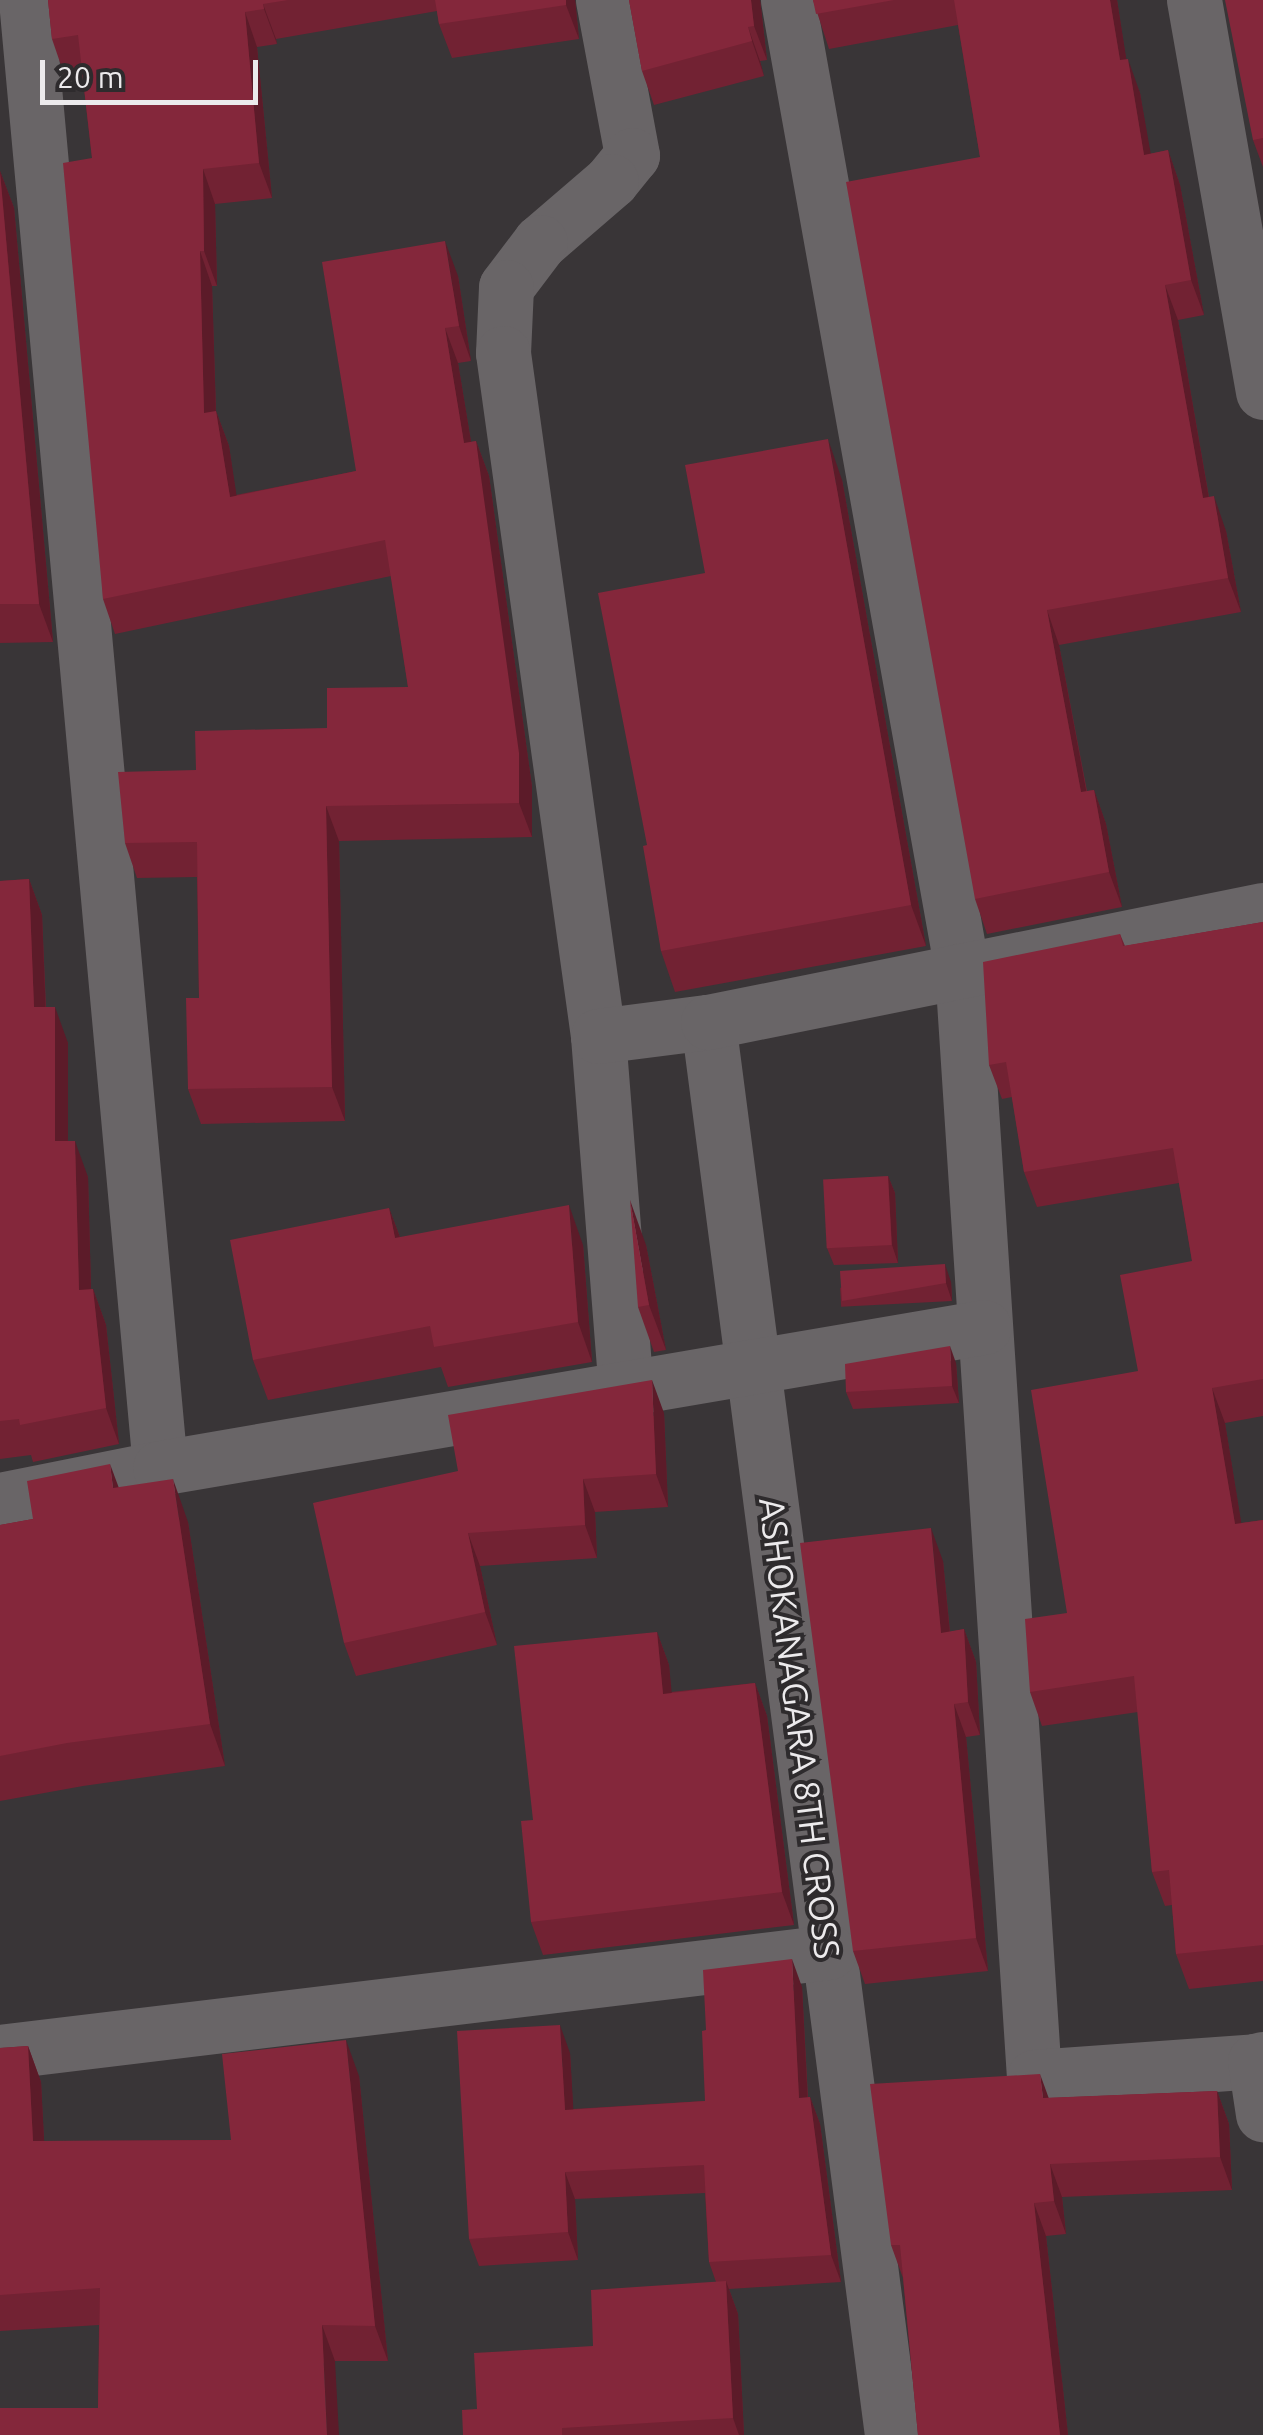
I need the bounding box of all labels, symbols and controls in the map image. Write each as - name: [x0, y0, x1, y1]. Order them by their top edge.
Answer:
- scale bar: [45, 40, 262, 102]
- text: 20 m: [57, 60, 124, 94]
- street label: ASHOKANAGARA 8TH CROSS: [751, 1495, 849, 1961]

